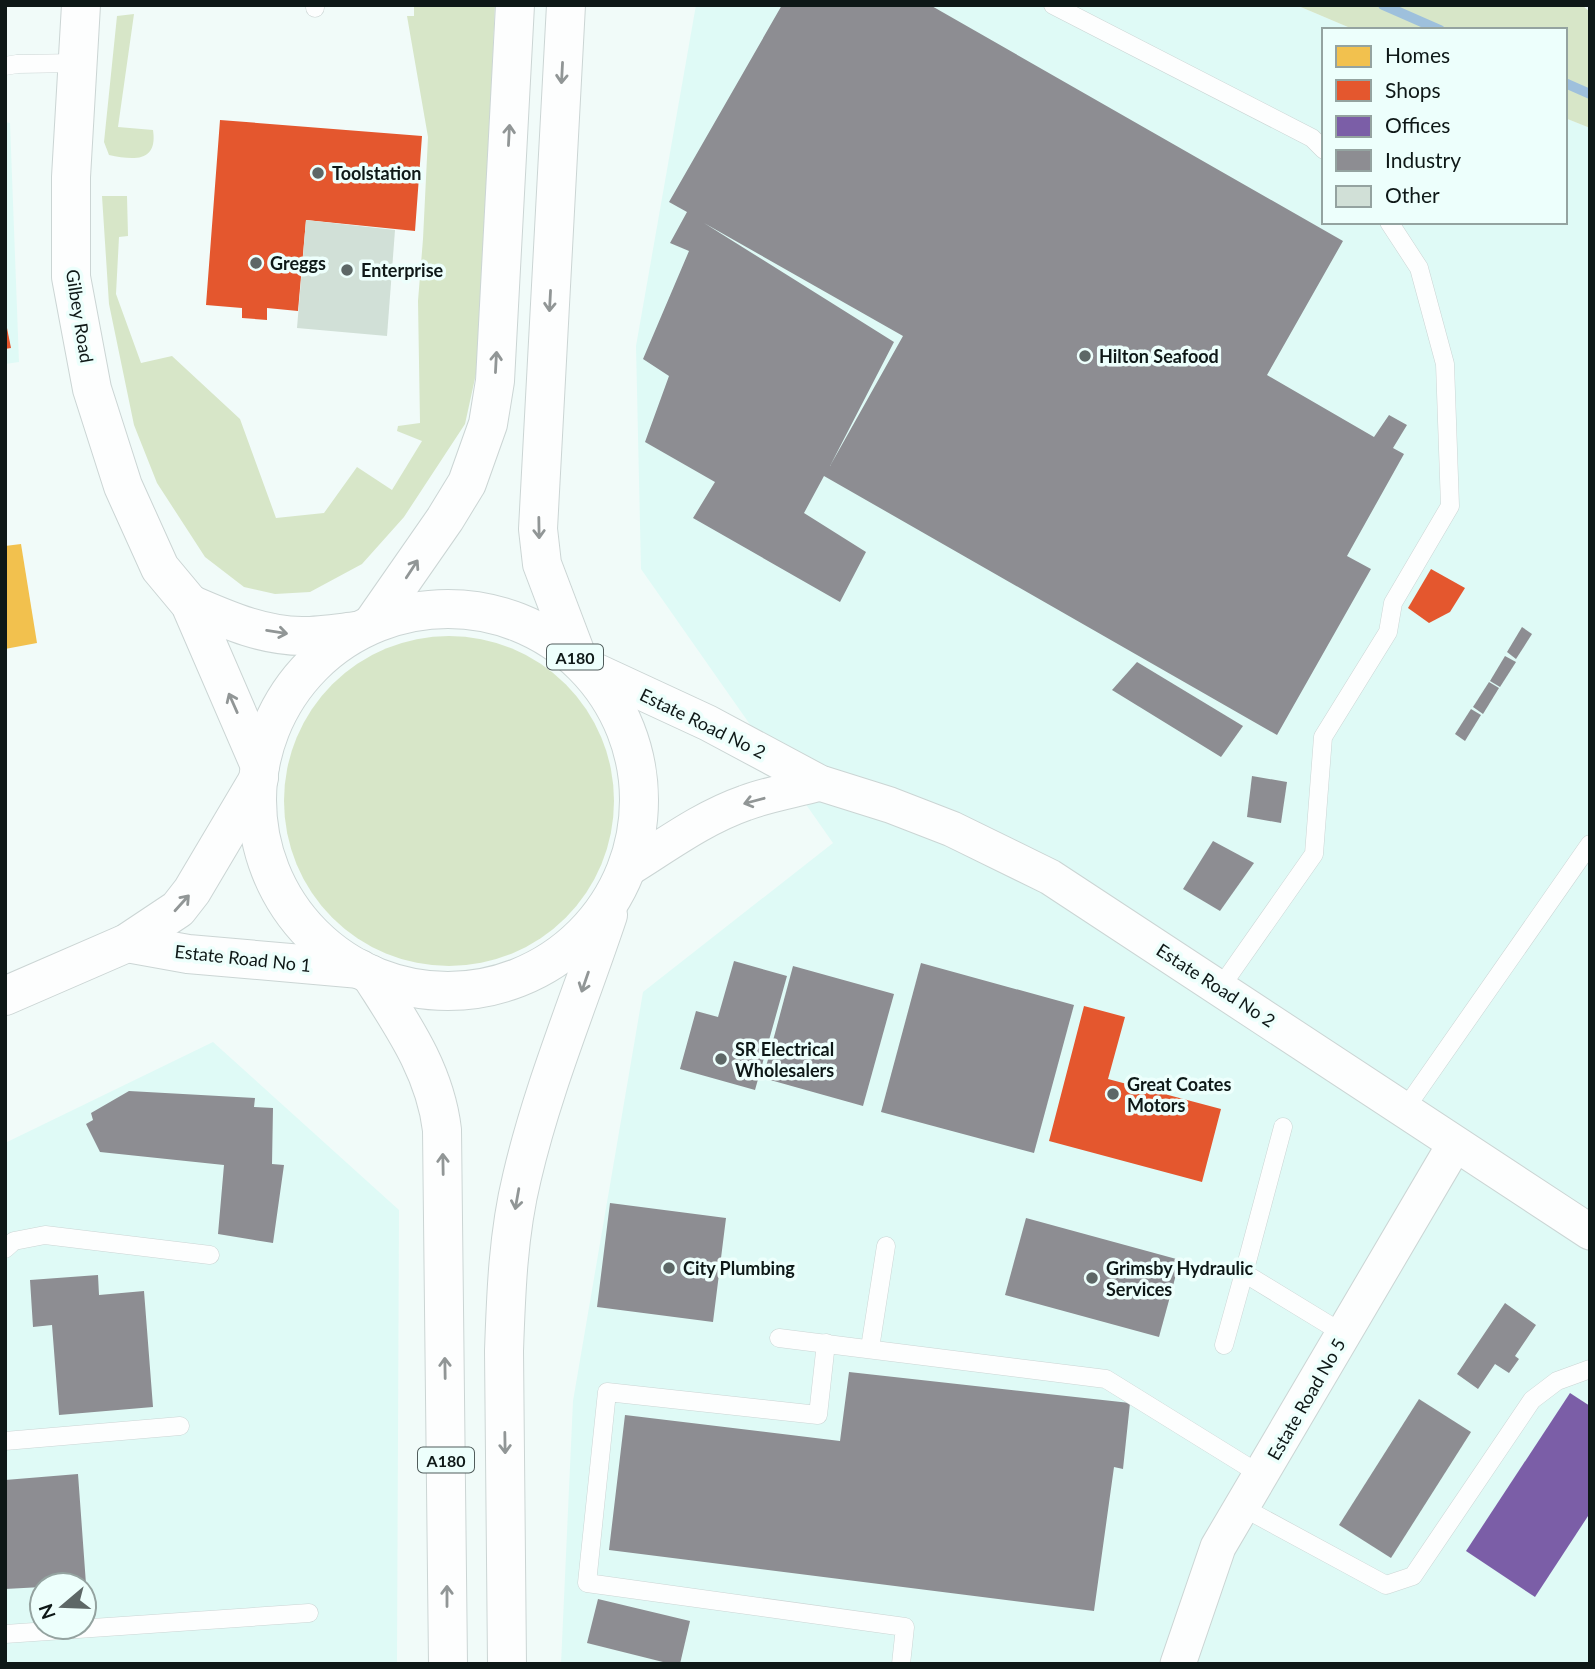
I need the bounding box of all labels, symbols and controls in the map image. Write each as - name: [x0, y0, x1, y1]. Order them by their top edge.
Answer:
- legend: [1322, 28, 1567, 224]
- text: Homes: [1385, 42, 1450, 67]
- one-way arrow: [555, 62, 568, 84]
- text: Shops: [1385, 77, 1441, 102]
- text: Offices: [1385, 112, 1450, 137]
- one-way arrow: [502, 124, 515, 147]
- text: Industry: [1385, 147, 1461, 172]
- place label: Toolstation: [332, 162, 421, 184]
- marker: Toolstation: [310, 165, 326, 181]
- text: Other: [1385, 182, 1440, 207]
- place label: Greggs: [270, 252, 326, 274]
- marker: Greggs: [248, 255, 264, 271]
- place label: Enterprise: [361, 259, 444, 281]
- marker: Enterprise: [339, 262, 355, 278]
- street label: Gilbey Road: [62, 268, 98, 364]
- one-way arrow: [543, 289, 556, 312]
- place label: Hilton Seafood: [1099, 345, 1219, 367]
- marker: Hilton Seafood: [1077, 348, 1093, 364]
- one-way arrow: [490, 351, 503, 374]
- one-way arrow: [532, 516, 546, 539]
- one-way arrow: [405, 560, 419, 579]
- one-way arrow: [265, 626, 288, 639]
- road number: A180: [547, 644, 603, 670]
- street label: Estate Road No 2: [637, 683, 769, 763]
- one-way arrow: [226, 693, 239, 715]
- one-way arrow: [743, 795, 766, 808]
- one-way arrow: [174, 894, 190, 912]
- street label: Estate Road No 2: [1153, 938, 1279, 1032]
- street label: Estate Road No 1: [174, 940, 312, 976]
- one-way arrow: [578, 971, 591, 993]
- place label: SR Electrical Wholesalers: [735, 1038, 834, 1081]
- marker: SR Electrical Wholesalers: [713, 1051, 729, 1067]
- place label: Great Coates Motors: [1127, 1073, 1231, 1116]
- marker: Great Coates Motors: [1105, 1086, 1121, 1102]
- one-way arrow: [436, 1153, 450, 1176]
- one-way arrow: [510, 1187, 524, 1210]
- place label: City Plumbing: [683, 1257, 795, 1279]
- place label: Grimsby Hydraulic Services: [1106, 1257, 1254, 1300]
- marker: City Plumbing: [661, 1260, 677, 1276]
- marker: Grimsby Hydraulic Services: [1084, 1270, 1100, 1286]
- street label: Estate Road No 5: [1262, 1334, 1350, 1464]
- one-way arrow: [438, 1357, 452, 1380]
- one-way arrow: [498, 1431, 512, 1454]
- road number: A180: [418, 1448, 474, 1472]
- north arrow: [28, 1571, 98, 1641]
- one-way arrow: [440, 1584, 454, 1607]
- text: N: [33, 1601, 60, 1622]

